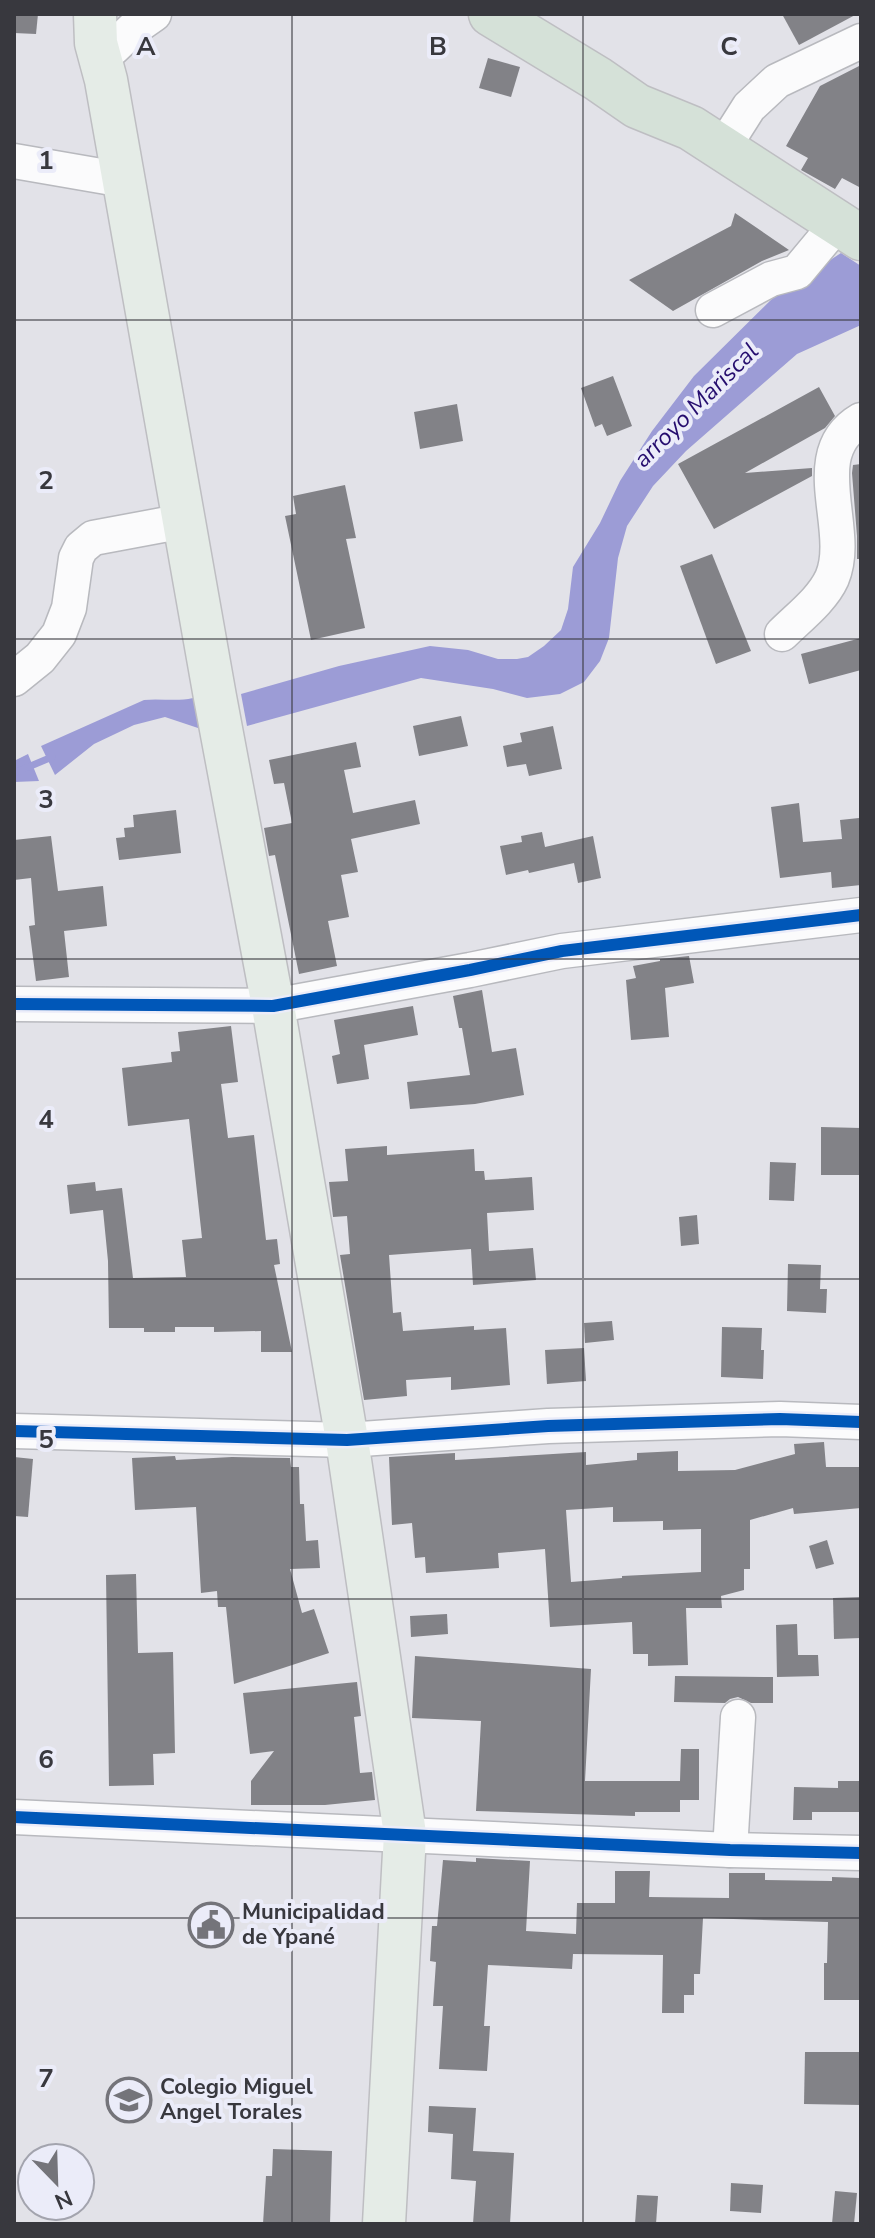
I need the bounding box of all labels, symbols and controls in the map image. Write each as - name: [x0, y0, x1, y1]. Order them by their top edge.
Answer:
- text: A: [136, 29, 156, 64]
- text: B: [429, 29, 447, 64]
- text: C: [720, 29, 738, 64]
- text: 1: [38, 143, 54, 178]
- water label: arroyo Mariscal: [627, 336, 765, 474]
- text: 2: [38, 463, 54, 498]
- text: 3: [38, 782, 54, 817]
- text: 4: [38, 1102, 54, 1137]
- text: 5: [38, 1422, 54, 1457]
- text: 6: [38, 1742, 54, 1777]
- place label: Municipalidad de Ypané: [242, 1897, 385, 1952]
- public building icon: Municipalidad de Ypané: [187, 1901, 235, 1949]
- text: 7: [38, 2061, 54, 2096]
- place label: Colegio Miguel Angel Torales: [160, 2072, 313, 2127]
- school or university icon: Colegio Miguel Angel Torales: [105, 2076, 153, 2124]
- north arrow: [16, 2142, 96, 2222]
- text: N: [50, 2182, 77, 2217]

